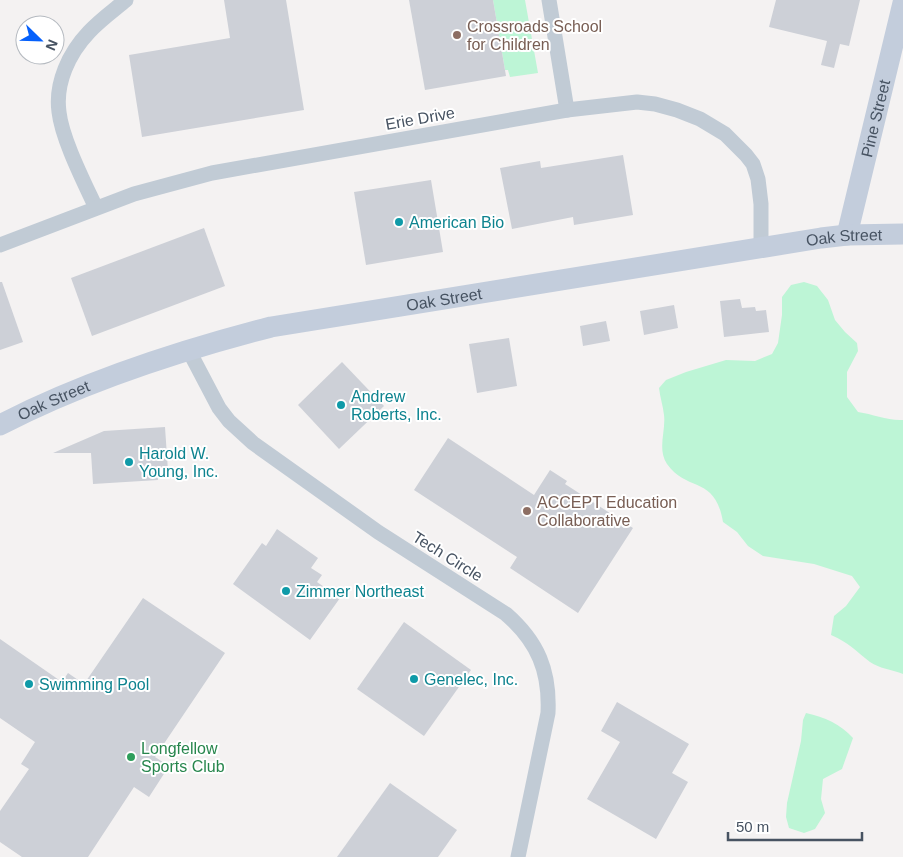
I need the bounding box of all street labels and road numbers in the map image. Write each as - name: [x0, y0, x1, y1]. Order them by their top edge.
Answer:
- street label: Pine Street: [858, 77, 893, 159]
- street label: Erie Drive: [384, 104, 456, 133]
- street label: Oak Street: [805, 226, 883, 249]
- street label: Oak Street: [405, 285, 484, 314]
- street label: Oak Street: [15, 377, 92, 424]
- street label: Tech Circle: [410, 528, 486, 585]

